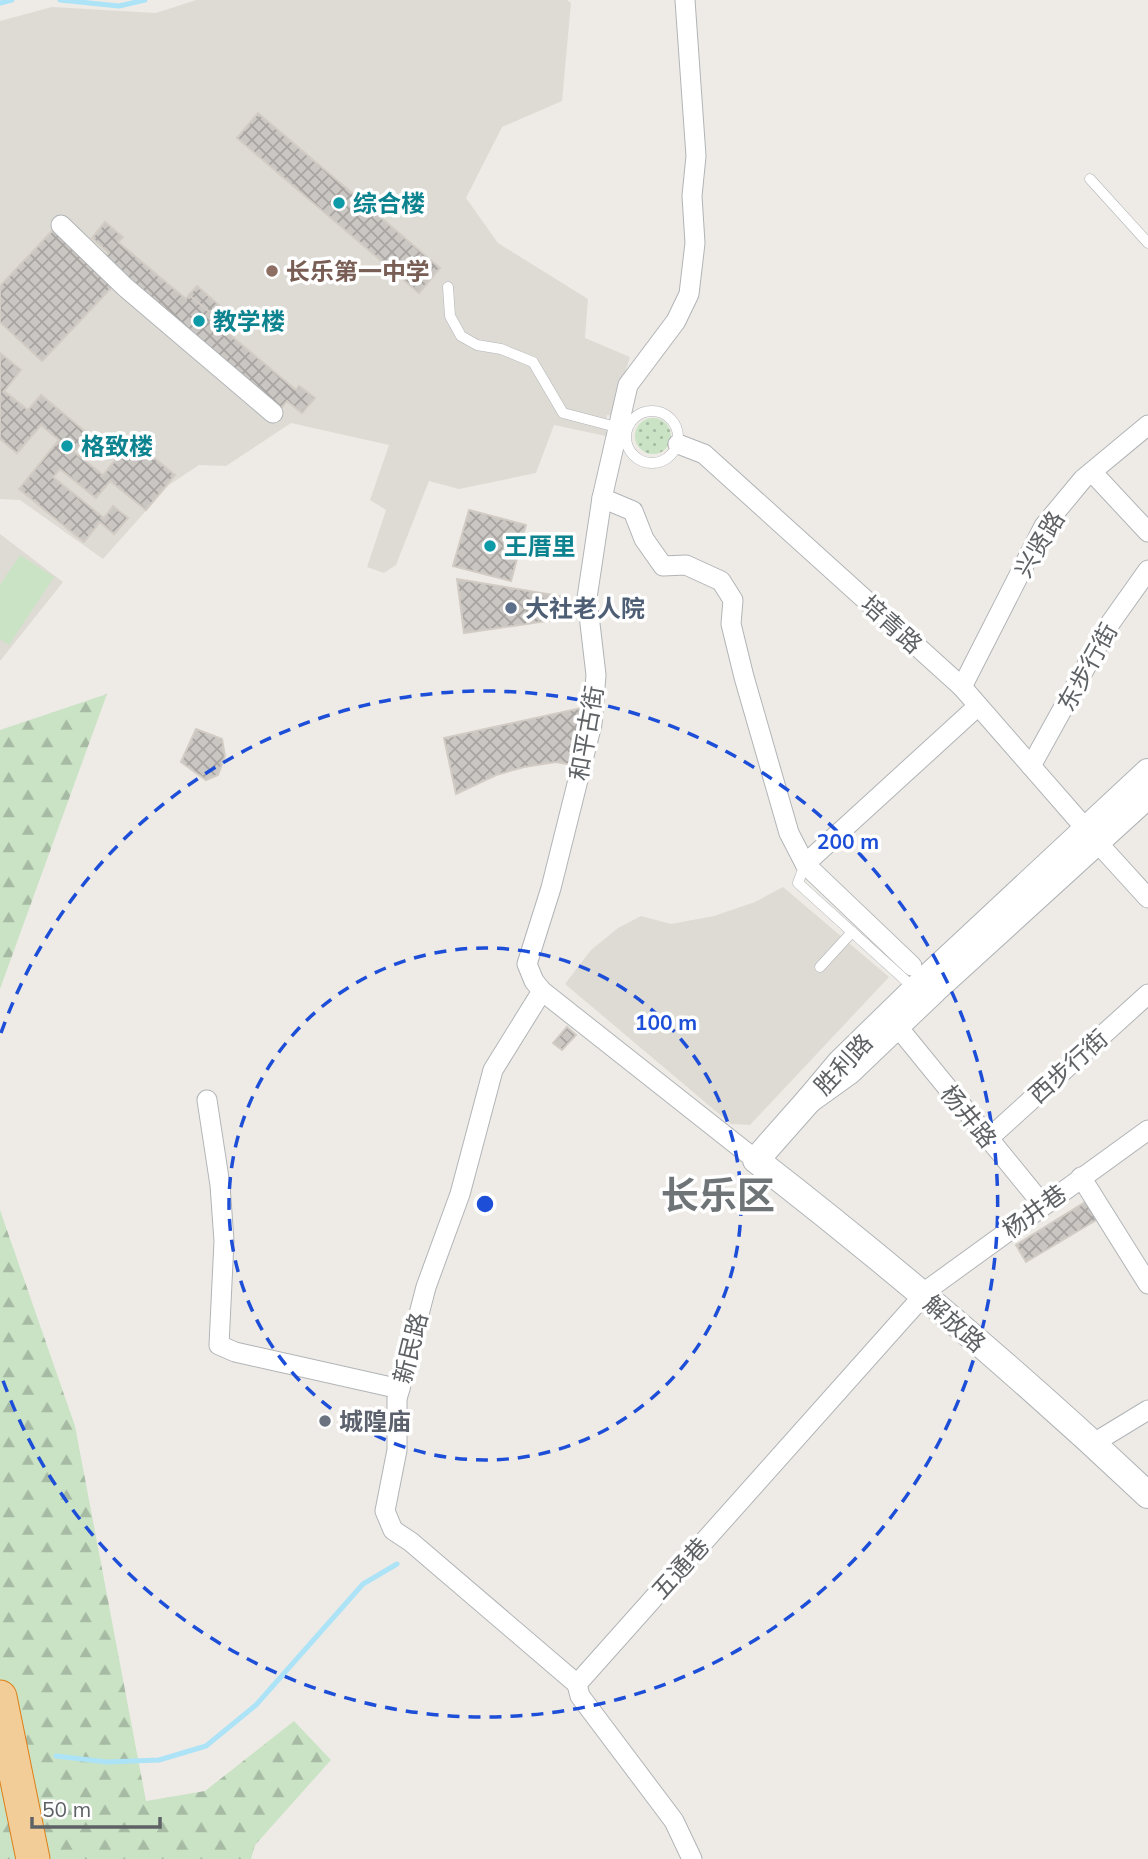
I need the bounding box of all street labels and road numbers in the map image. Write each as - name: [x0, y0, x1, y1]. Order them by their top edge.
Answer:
- street label: 兴贤路: [1008, 505, 1070, 583]
- street label: 培青路: [855, 589, 929, 659]
- street label: 东步行街: [1051, 618, 1123, 716]
- street label: 和平古街: [563, 683, 609, 783]
- street label: 西步行街: [1022, 1023, 1114, 1109]
- street label: 胜利路: [807, 1027, 879, 1101]
- street label: 杨井路: [935, 1079, 1003, 1153]
- street label: 杨井巷: [996, 1178, 1072, 1244]
- street label: 解放路: [918, 1288, 992, 1358]
- street label: 新民路: [387, 1309, 433, 1387]
- street label: 五通巷: [645, 1531, 715, 1605]

